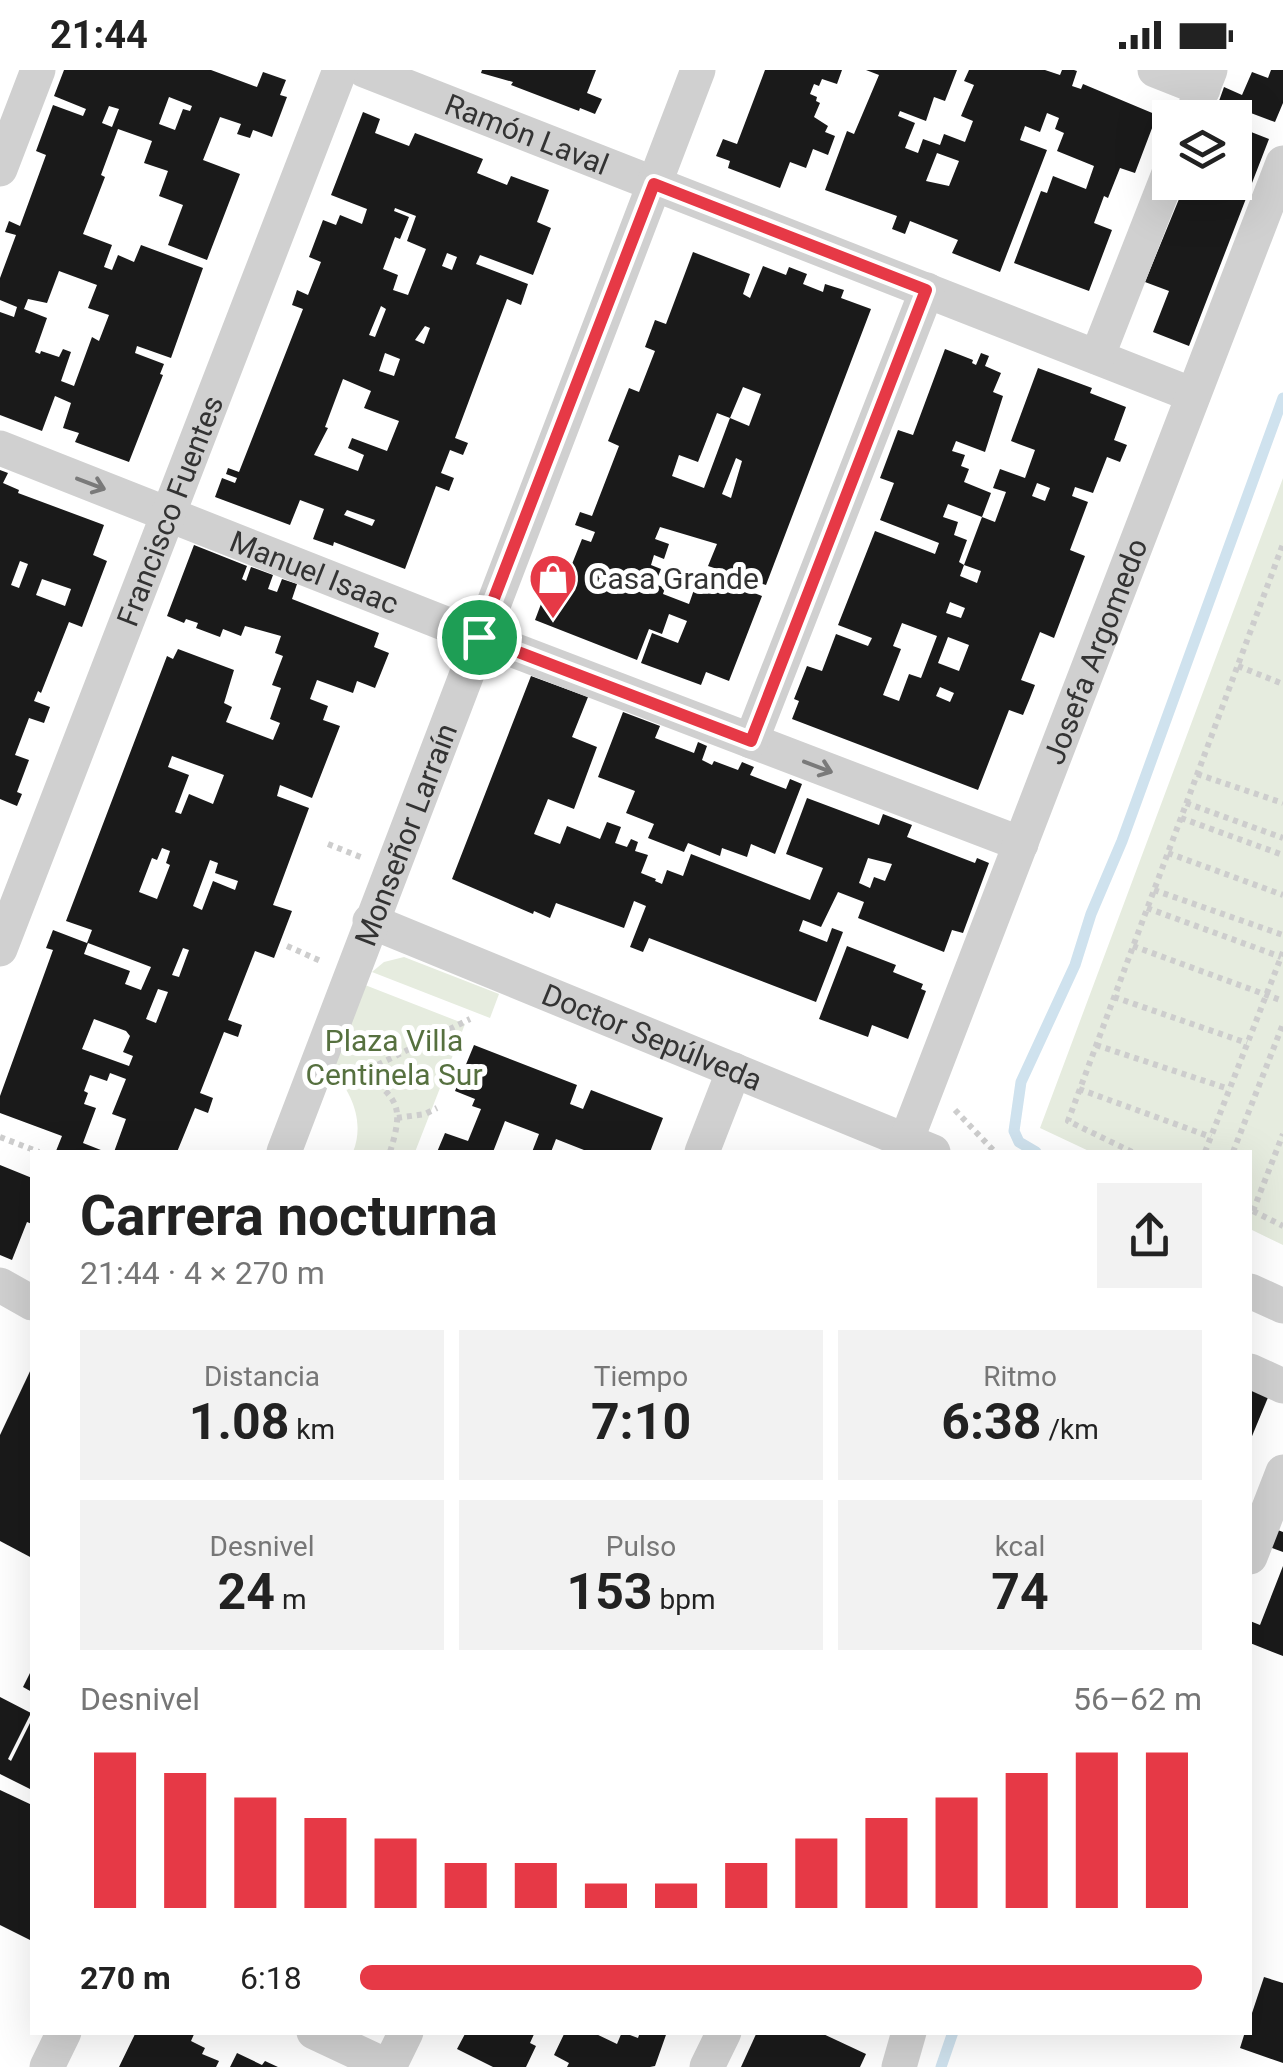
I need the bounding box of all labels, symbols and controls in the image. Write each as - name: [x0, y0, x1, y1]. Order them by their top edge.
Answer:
- text: 21:44: [50, 13, 148, 57]
- street label: Ramón Laval: [440, 86, 614, 182]
- map controls: [1152, 100, 1252, 200]
- button: layers: [1152, 100, 1252, 200]
- street label: Francisco Fuentes: [109, 391, 230, 631]
- one-way arrow: [75, 476, 105, 494]
- street label: Manuel Isaac: [225, 523, 404, 621]
- street label: Josefa Argomedo: [1036, 533, 1154, 769]
- shop icon: Casa Grande: [527, 552, 579, 620]
- place label: Casa Grande: [588, 561, 759, 596]
- pin: [437, 595, 522, 680]
- icon: arrive: [452, 610, 507, 665]
- street label: Monseñor Larraín: [347, 718, 464, 951]
- one-way arrow: [802, 759, 832, 777]
- street label: Doctor Sepúlveda: [537, 976, 767, 1098]
- park label: Plaza Villa Centinela Sur: [305, 1023, 483, 1092]
- button: share: [1097, 1183, 1202, 1288]
- text: Carrera nocturna: [80, 1184, 498, 1248]
- text: 21:44 · 4 × 270 m: [80, 1254, 325, 1292]
- text: Distancia: [204, 1360, 320, 1393]
- text: Tiempo: [594, 1360, 688, 1393]
- text: Ritmo: [983, 1360, 1057, 1393]
- text: 1.08: [189, 1393, 289, 1451]
- text: 7:10: [591, 1393, 691, 1451]
- text: 6:38: [941, 1393, 1041, 1451]
- text: km: [289, 1413, 335, 1446]
- text: /km: [1041, 1413, 1099, 1446]
- text: Desnivel: [210, 1530, 315, 1563]
- text: Pulso: [606, 1530, 676, 1563]
- text: kcal: [995, 1530, 1045, 1563]
- text: 24: [218, 1563, 275, 1621]
- text: 153: [566, 1563, 653, 1621]
- text: 74: [991, 1563, 1049, 1621]
- text: m: [275, 1583, 306, 1616]
- text: bpm: [653, 1583, 716, 1616]
- text: Desnivel: [80, 1680, 200, 1718]
- text: 56–62 m: [1073, 1680, 1202, 1718]
- text: 270 m: [80, 1959, 171, 1997]
- text: 6:18: [240, 1959, 302, 1997]

